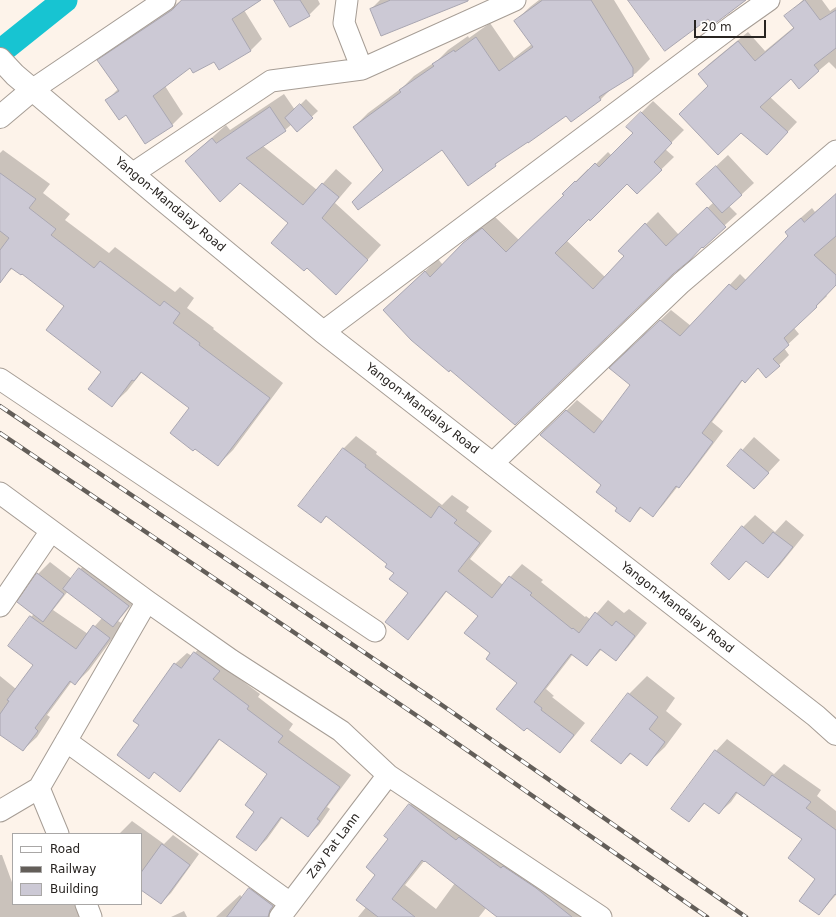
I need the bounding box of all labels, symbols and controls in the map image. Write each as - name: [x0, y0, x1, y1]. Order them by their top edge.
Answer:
- scale bar: [696, 12, 768, 38]
- text: 20 m: [701, 20, 732, 34]
- street label: Yangon-Mandalay Road: [112, 155, 228, 255]
- street label: Yangon-Mandalay Road: [363, 360, 481, 458]
- street label: Yangon-Mandalay Road: [618, 559, 736, 657]
- street label: Zay Pat Lann: [305, 810, 363, 882]
- legend: [12, 833, 142, 905]
- text: Road: [50, 842, 80, 856]
- text: Railway: [50, 862, 96, 876]
- text: Building: [50, 882, 99, 896]

